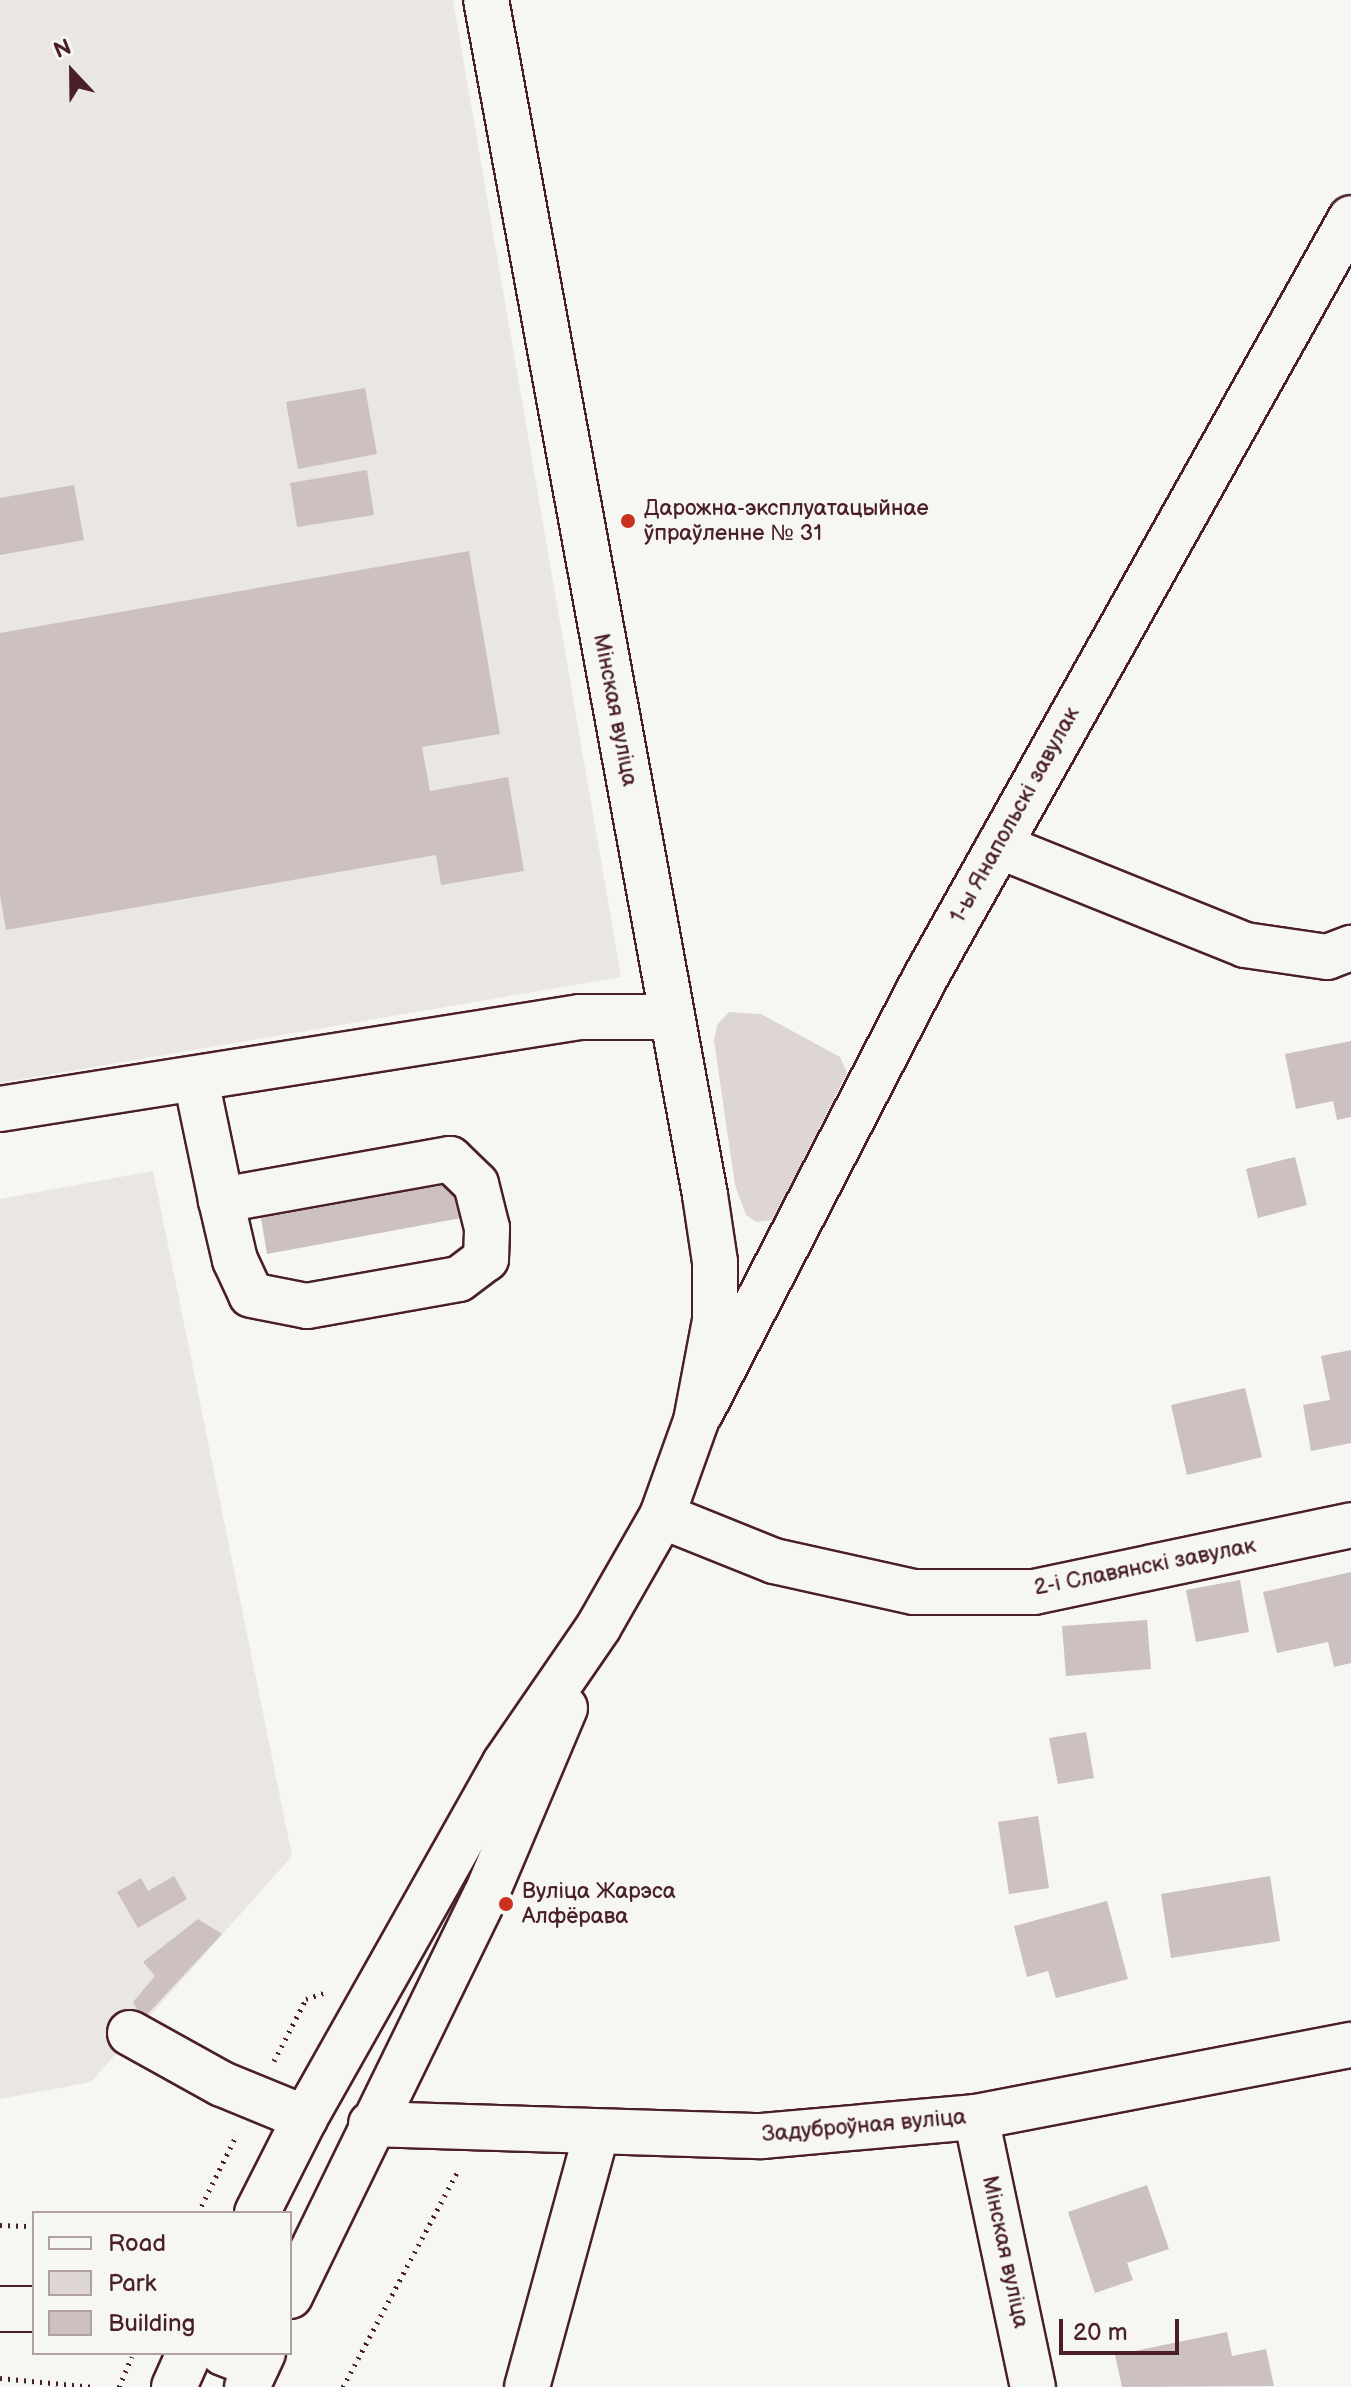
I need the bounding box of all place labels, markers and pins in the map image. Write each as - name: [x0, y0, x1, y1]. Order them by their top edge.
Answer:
- place label: Дарожна-эксплуатацыйнае ўпраўленне № 31: [644, 495, 929, 546]
- marker: Дарожна-эксплуатацыйнае ўпраўленне № 31: [619, 512, 637, 530]
- place label: Вуліца Жарэса Алфёрава: [522, 1878, 676, 1930]
- marker: Вуліца Жарэса Алфёрава: [497, 1895, 515, 1913]

